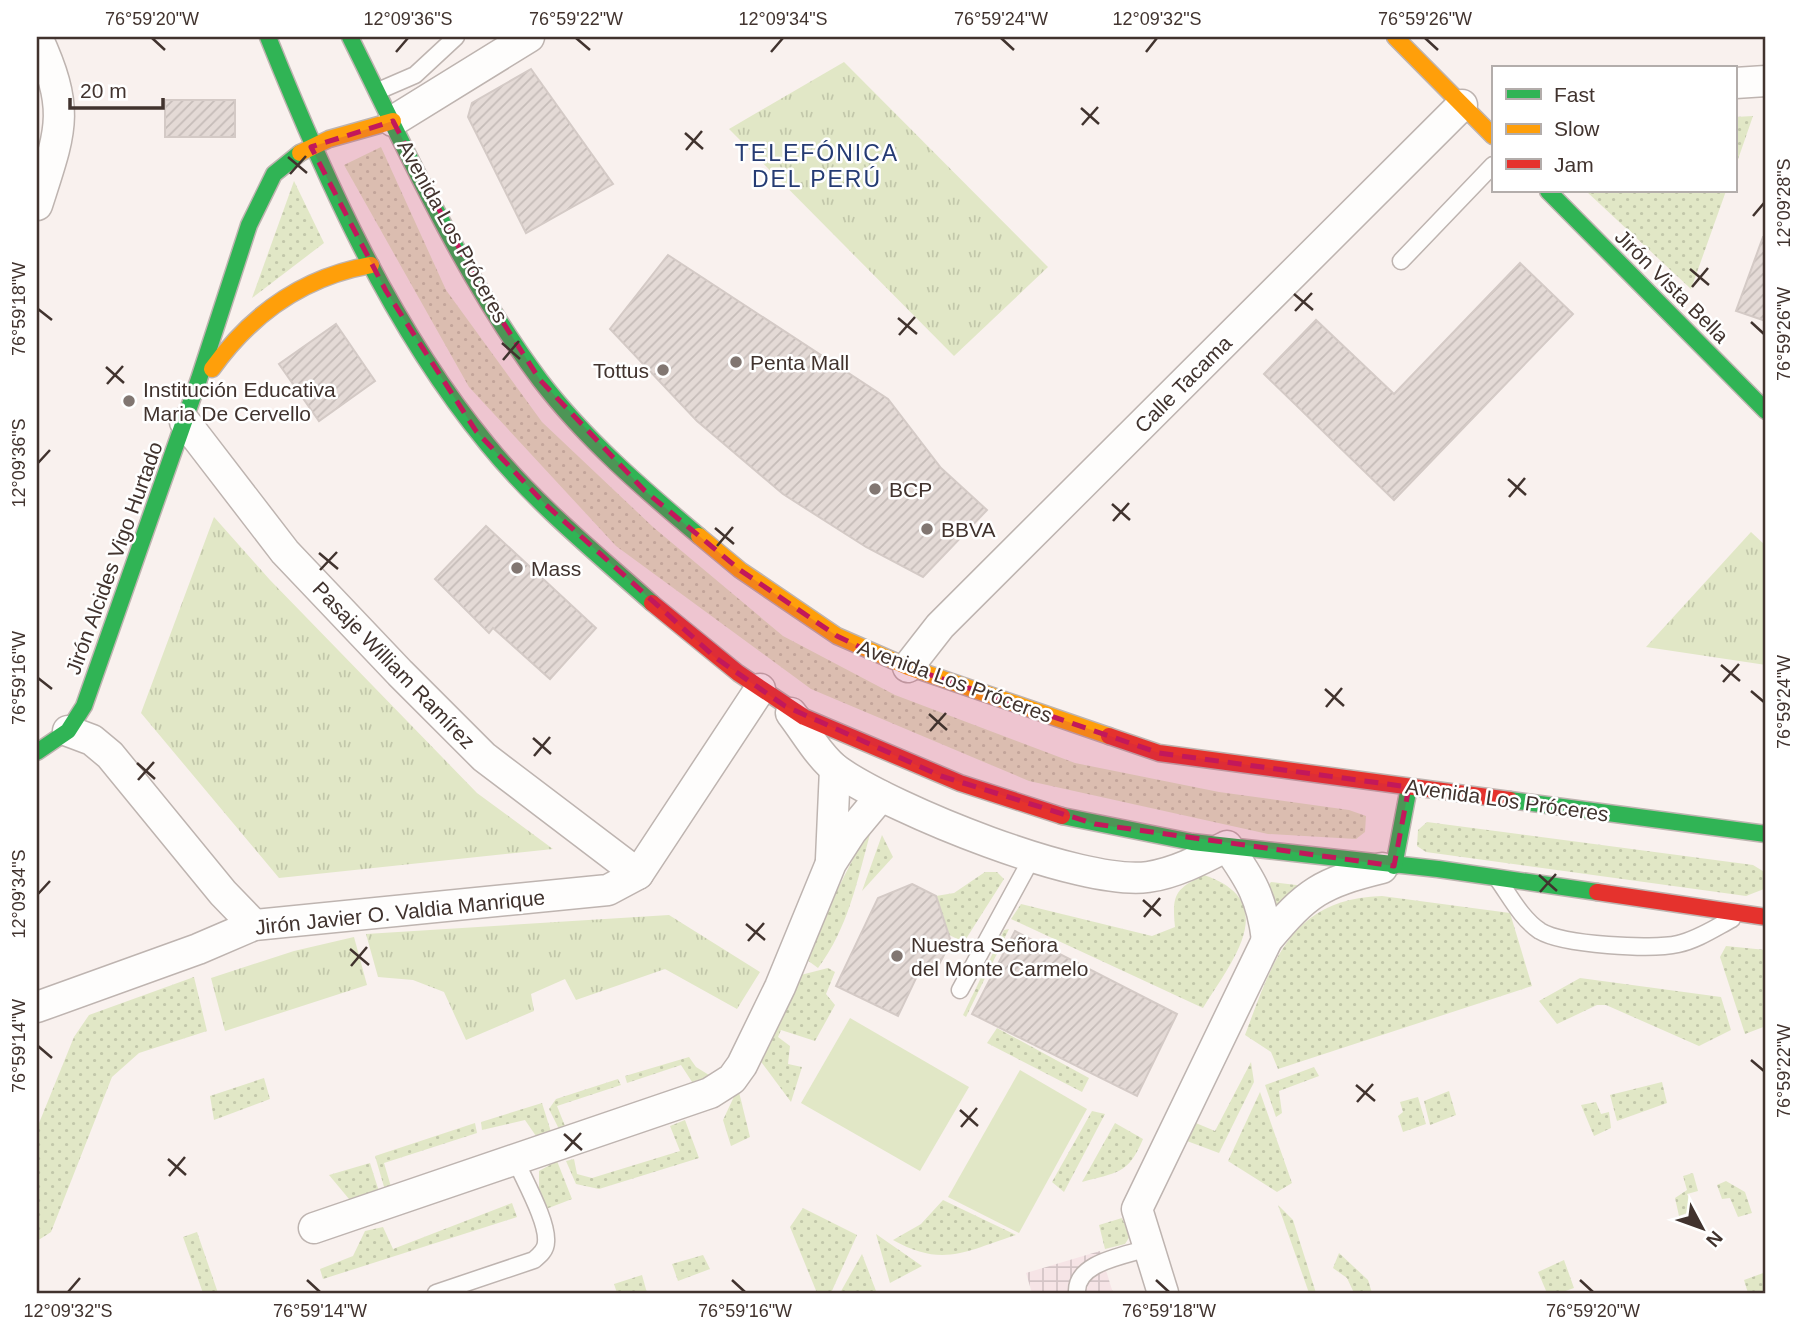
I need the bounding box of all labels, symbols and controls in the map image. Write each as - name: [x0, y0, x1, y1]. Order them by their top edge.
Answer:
- text: 76°59'20"W: [105, 9, 199, 29]
- text: 12°09'36"S: [363, 9, 453, 29]
- text: 76°59'22"W: [529, 9, 623, 29]
- text: 12°09'34"S: [738, 9, 828, 29]
- text: 76°59'24"W: [954, 9, 1048, 29]
- text: 12°09'32"S: [1112, 9, 1202, 29]
- text: 76°59'26"W: [1378, 9, 1472, 29]
- scale bar: [70, 66, 163, 110]
- legend: [1492, 66, 1736, 192]
- text: 20 m: [80, 79, 127, 102]
- text: Fast: [1554, 83, 1595, 106]
- text: Slow: [1554, 117, 1600, 140]
- street label: Avenida Los Próceres: [393, 136, 513, 326]
- district label: TELEFÓNICA DEL PERÚ: [735, 140, 899, 192]
- text: Jam: [1554, 153, 1594, 176]
- text: 12°09'28"S: [1774, 158, 1794, 248]
- street label: Jirón Vista Bella: [1611, 225, 1733, 347]
- text: 76°59'18"W: [9, 262, 29, 356]
- text: 76°59'26"W: [1774, 287, 1794, 381]
- street label: Calle Tacama: [1130, 331, 1236, 437]
- place label: Penta Mall: [750, 351, 849, 374]
- marker: Penta Mall: [728, 354, 744, 370]
- place label: Tottus: [593, 359, 649, 382]
- marker: Tottus: [655, 362, 671, 378]
- place label: Institución Educativa Maria De Cervello: [143, 378, 336, 425]
- marker: Institución Educativa Maria De Cervello: [121, 393, 137, 409]
- text: 12°09'36"S: [9, 418, 29, 508]
- street label: Jirón Alcides Vigo Hurtado: [61, 439, 167, 677]
- place label: BCP: [889, 478, 932, 501]
- marker: BCP: [867, 481, 883, 497]
- place label: BBVA: [941, 518, 995, 541]
- marker: BBVA: [919, 521, 935, 537]
- place label: Mass: [531, 557, 581, 580]
- marker: Mass: [509, 560, 525, 576]
- street label: Pasaje William Ramírez: [308, 577, 480, 753]
- text: 76°59'16"W: [9, 631, 29, 725]
- street label: Avenida Los Próceres: [855, 635, 1055, 727]
- text: 76°59'24"W: [1774, 655, 1794, 749]
- street label: Avenida Los Próceres: [1404, 774, 1610, 826]
- text: 12°09'34"S: [9, 849, 29, 939]
- street label: Jirón Javier O. Valdia Manrique: [254, 885, 546, 939]
- place label: Nuestra Señora del Monte Carmelo: [911, 933, 1088, 980]
- marker: Nuestra Señora del Monte Carmelo: [889, 948, 905, 964]
- text: 76°59'14"W: [9, 999, 29, 1093]
- text: 76°59'22"W: [1774, 1024, 1794, 1118]
- north arrow: [1666, 1194, 1736, 1264]
- text: N: [1702, 1227, 1727, 1251]
- text: 12°09'32"S: [23, 1301, 113, 1321]
- text: 76°59'14"W: [273, 1301, 367, 1321]
- text: 76°59'16"W: [698, 1301, 792, 1321]
- text: 76°59'18"W: [1122, 1301, 1216, 1321]
- text: 76°59'20"W: [1546, 1301, 1640, 1321]

